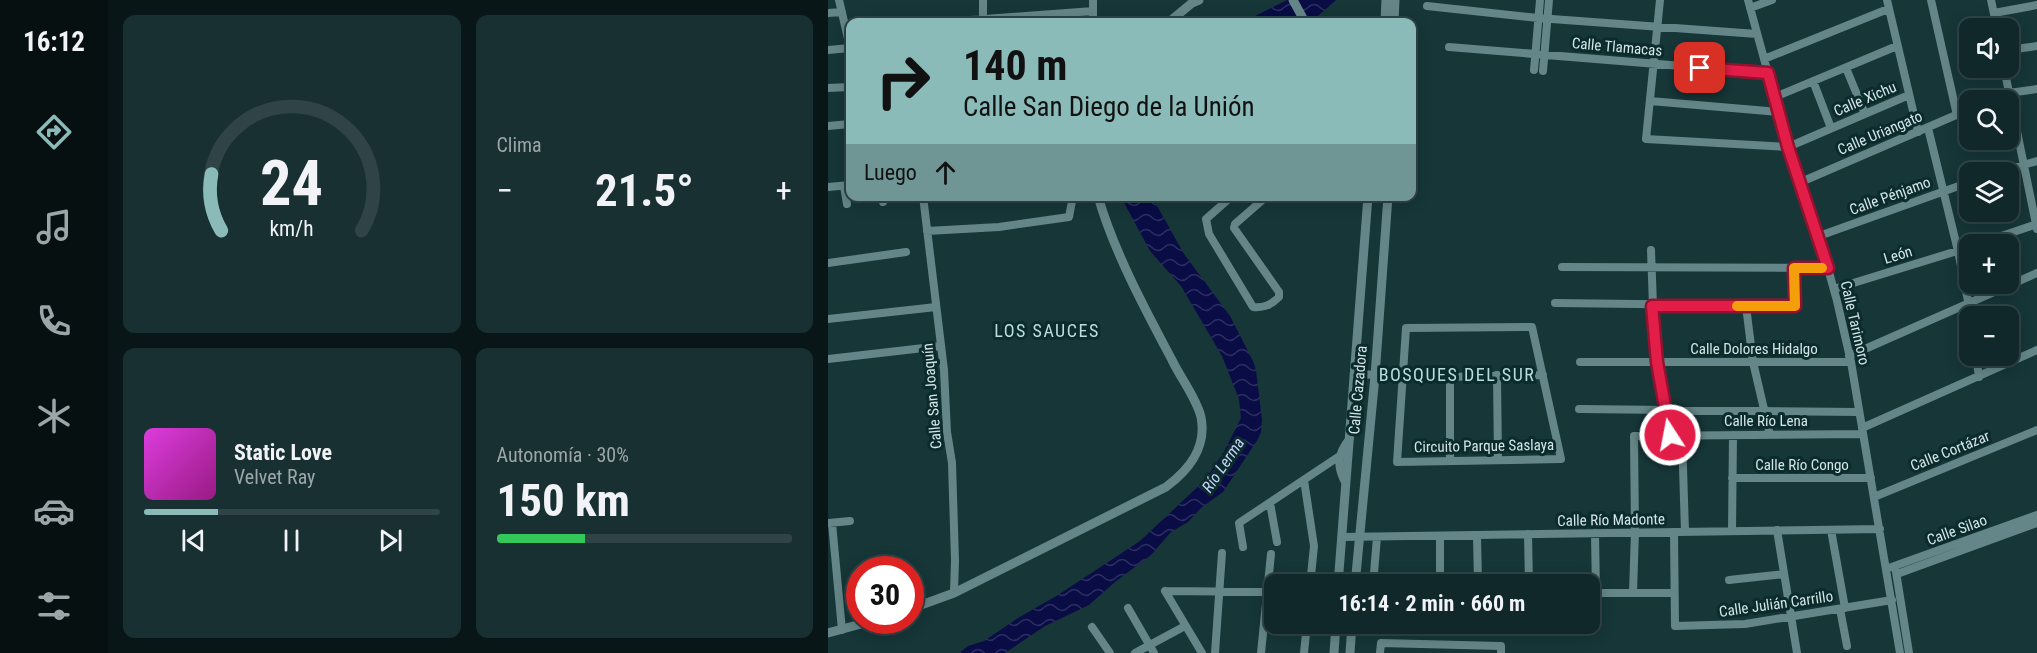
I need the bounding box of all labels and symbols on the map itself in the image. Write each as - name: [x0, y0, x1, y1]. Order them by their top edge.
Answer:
- street label: Calle Tlamacas: [1571, 34, 1663, 60]
- pin: [1674, 42, 1725, 93]
- street label: Calle Xichu: [1831, 78, 1899, 120]
- street label: Calle Uriangato: [1835, 107, 1925, 159]
- street label: Calle Pénjamo: [1847, 173, 1933, 219]
- street label: León: [1882, 242, 1914, 268]
- street label: Calle Tarimoro: [1837, 279, 1873, 367]
- district label: LOS SAUCES: [994, 320, 1100, 341]
- street label: Calle Dolores Hidalgo: [1690, 340, 1818, 358]
- street label: Calle San Joaquín: [918, 342, 946, 450]
- street label: Calle Cazadora: [1345, 345, 1371, 435]
- district label: BOSQUES DEL SUR: [1379, 364, 1535, 385]
- position arrow: [1638, 403, 1702, 467]
- street label: Calle Río Lena: [1724, 412, 1808, 430]
- street label: Calle Cortázar: [1908, 427, 1993, 475]
- water label: Río Lerma: [1198, 434, 1248, 496]
- street label: Circuito Parque Saslaya: [1414, 436, 1554, 456]
- street label: Calle Río Congo: [1755, 456, 1849, 474]
- street label: Calle Río Madonte: [1557, 510, 1665, 530]
- street label: Calle Silao: [1925, 511, 1989, 549]
- speed limit sign: 30: [846, 556, 924, 634]
- street label: Calle Julián Carrillo: [1718, 587, 1834, 621]

